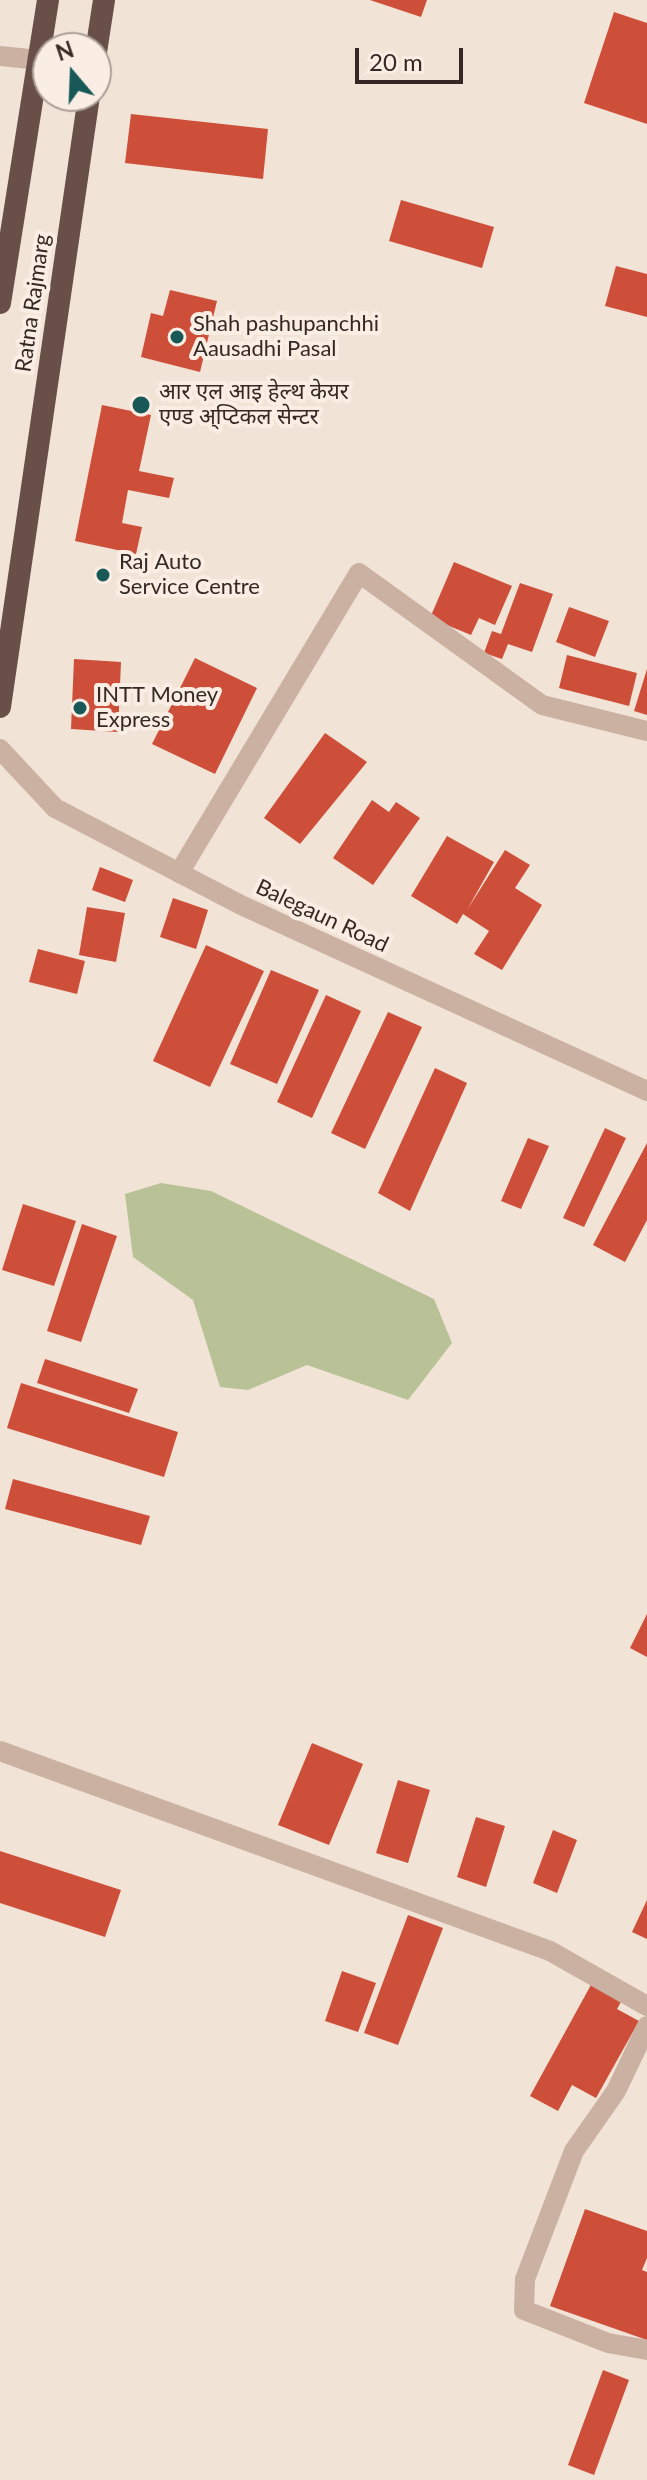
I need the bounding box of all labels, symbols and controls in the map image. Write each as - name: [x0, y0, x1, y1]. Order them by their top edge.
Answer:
- north arrow: [32, 32, 112, 112]
- scale bar: [359, 32, 467, 82]
- text: N: [52, 35, 77, 66]
- text: 20 m: [369, 47, 423, 76]
- street label: Ratna Rajmarg: [10, 232, 56, 374]
- place label: Shah pashupanchhi Aausadhi Pasal: [193, 311, 379, 362]
- marker: Shah pashupanchhi Aausadhi Pasal: [168, 328, 186, 346]
- place label: आर एल आइ हेल्थ केयर एण्ड अ्प्टिकल सेन्टर: [159, 379, 349, 430]
- marker: आर एल आइ हेल्थ केयर एण्ड अ्प्टिकल सेन्टर: [130, 394, 152, 416]
- place label: Raj Auto Service Centre: [119, 549, 260, 600]
- marker: Raj Auto Service Centre: [94, 566, 112, 584]
- place label: INTT Money Express: [96, 682, 218, 734]
- marker: INTT Money Express: [71, 699, 89, 717]
- street label: Balegaun Road: [252, 874, 392, 958]

